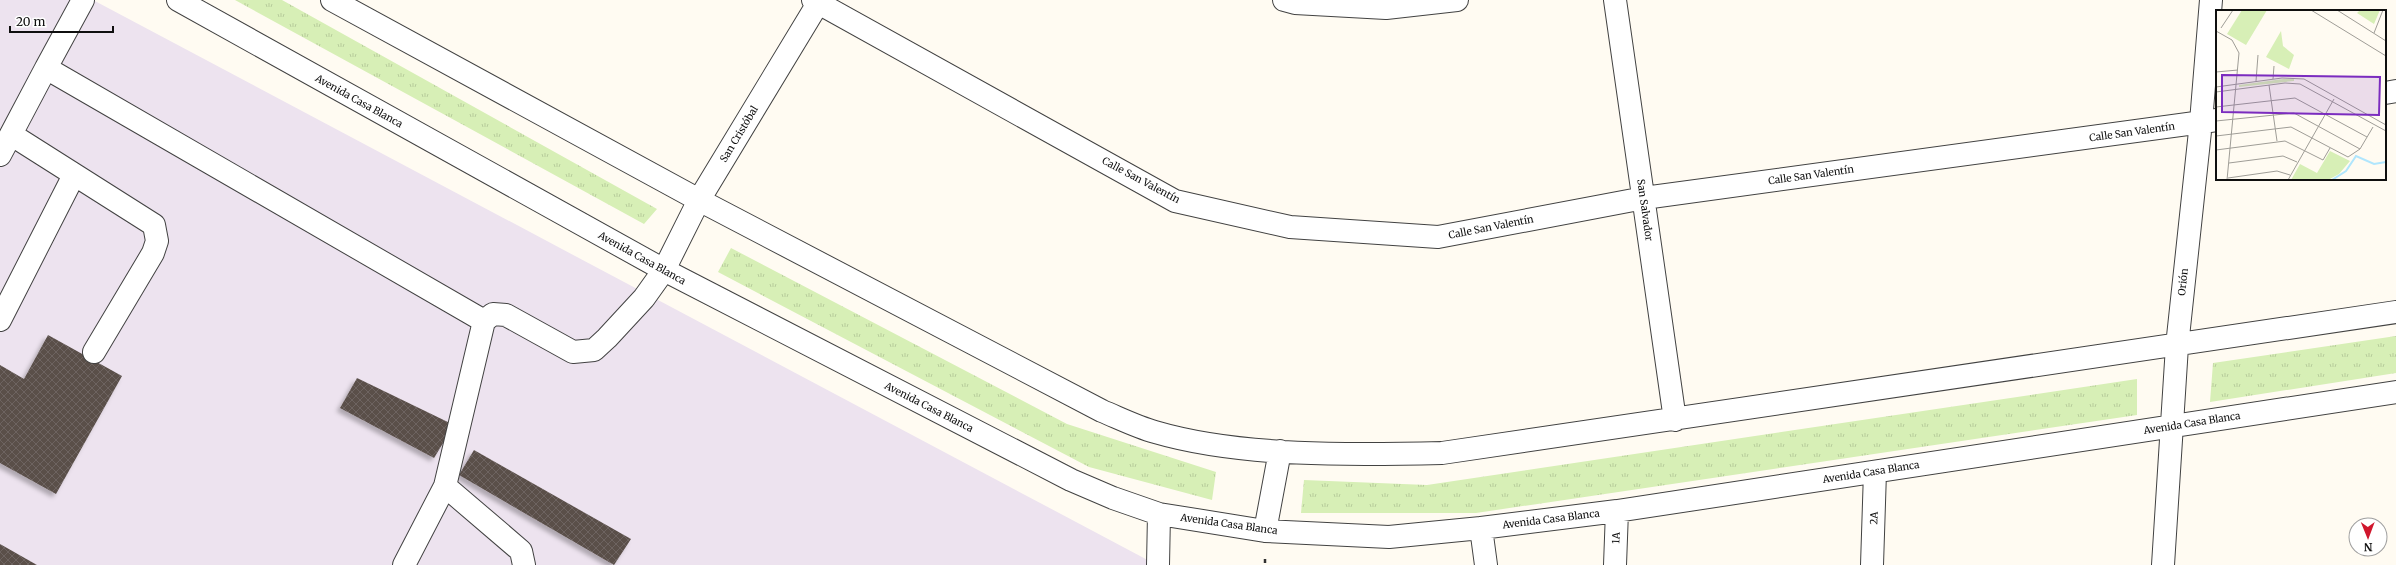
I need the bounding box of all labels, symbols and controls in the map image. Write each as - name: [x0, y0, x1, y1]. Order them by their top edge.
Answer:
- scale bar: [10, 8, 113, 34]
- inset map: [2216, 10, 2386, 180]
- text: 20 m: [16, 14, 45, 29]
- street label: Avenida Casa Blanca: [312, 71, 405, 131]
- street label: San Cristóbal: [717, 103, 761, 165]
- street label: Calle San Valentín: [2088, 119, 2176, 144]
- street label: Calle San Valentín: [1100, 154, 1183, 206]
- street label: Calle San Valentín: [1767, 162, 1855, 187]
- street label: San Salvador: [1634, 178, 1656, 242]
- street label: Calle San Valentín: [1447, 212, 1535, 242]
- street label: Avenida Casa Blanca: [595, 228, 688, 288]
- street label: Orión: [2175, 267, 2191, 296]
- street label: Avenida Casa Blanca: [882, 379, 976, 435]
- street label: Avenida Casa Blanca: [2142, 409, 2242, 437]
- street label: Avenida Casa Blanca: [1821, 458, 1921, 486]
- street label: Avenida Casa Blanca: [1501, 507, 1601, 532]
- street label: 2A: [1867, 510, 1881, 525]
- street label: Avenida Casa Blanca: [1179, 511, 1279, 537]
- north arrow: [2348, 517, 2388, 557]
- street label: 1A: [1609, 531, 1623, 544]
- text: N: [2363, 540, 2373, 554]

